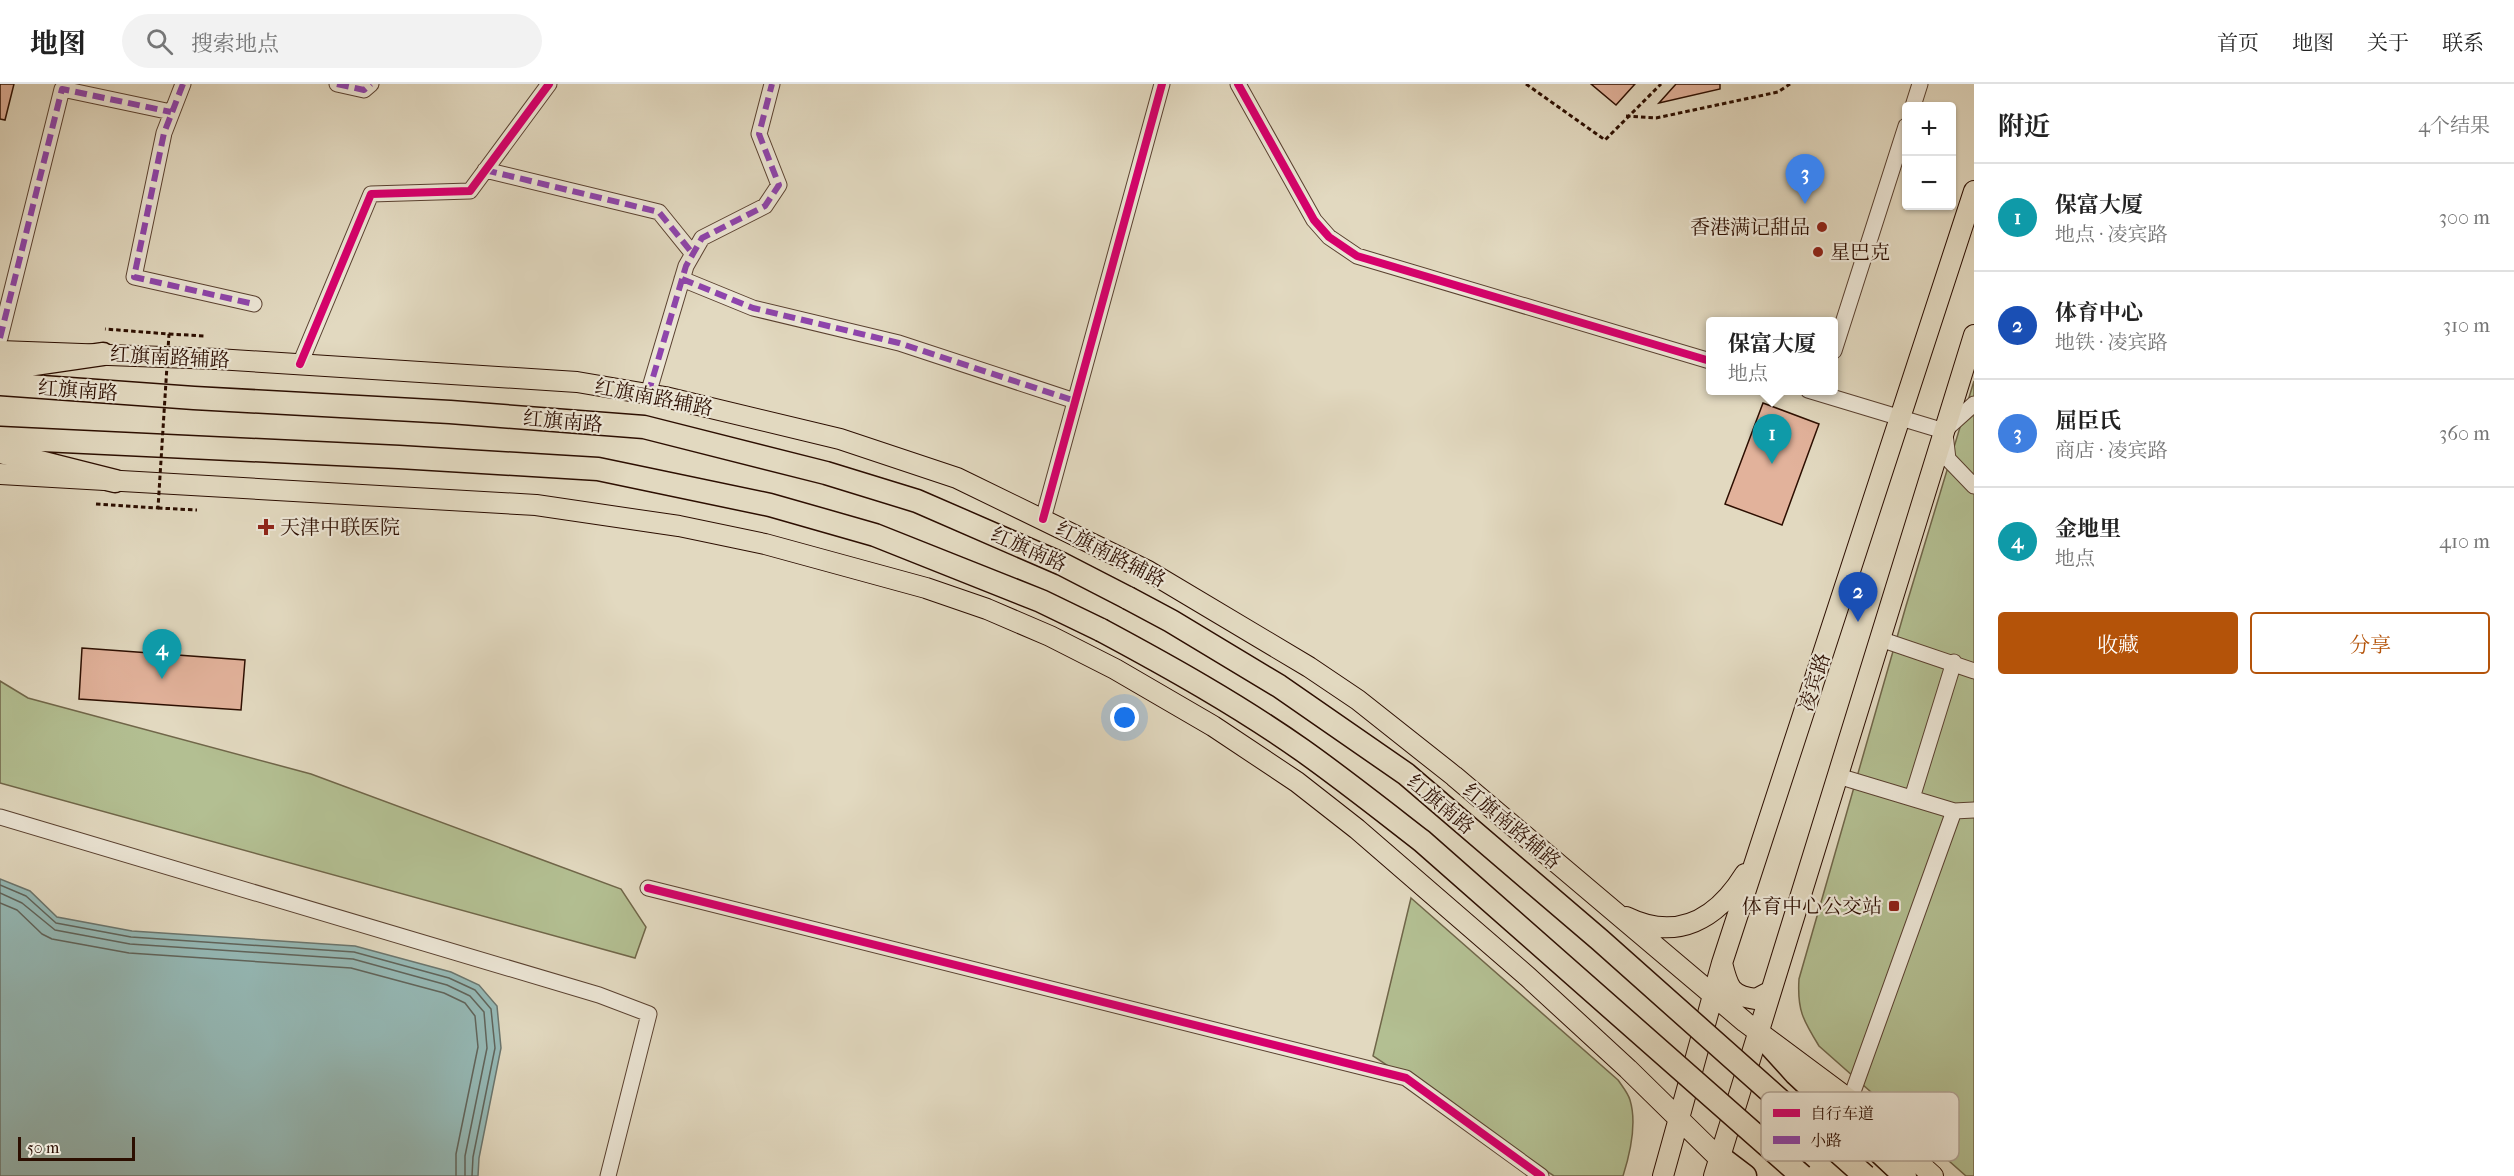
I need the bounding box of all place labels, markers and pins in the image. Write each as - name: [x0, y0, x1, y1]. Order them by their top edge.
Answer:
- pin: 3: [1786, 154, 1824, 204]
- place label: 香港满记甜品: [1690, 216, 1810, 239]
- marker: 香港满记甜品: [1815, 220, 1829, 234]
- place label: 星巴克: [1830, 241, 1890, 264]
- marker: 星巴克: [1811, 245, 1825, 259]
- pin: 1: [1752, 414, 1792, 464]
- place label: 天津中联医院: [280, 516, 400, 539]
- marker: 天津中联医院: [257, 518, 275, 536]
- pin: 2: [1838, 572, 1878, 622]
- pin: 4: [142, 630, 182, 679]
- place label: 体育中心公交站: [1742, 895, 1882, 918]
- marker: 体育中心公交站: [1887, 899, 1901, 913]

